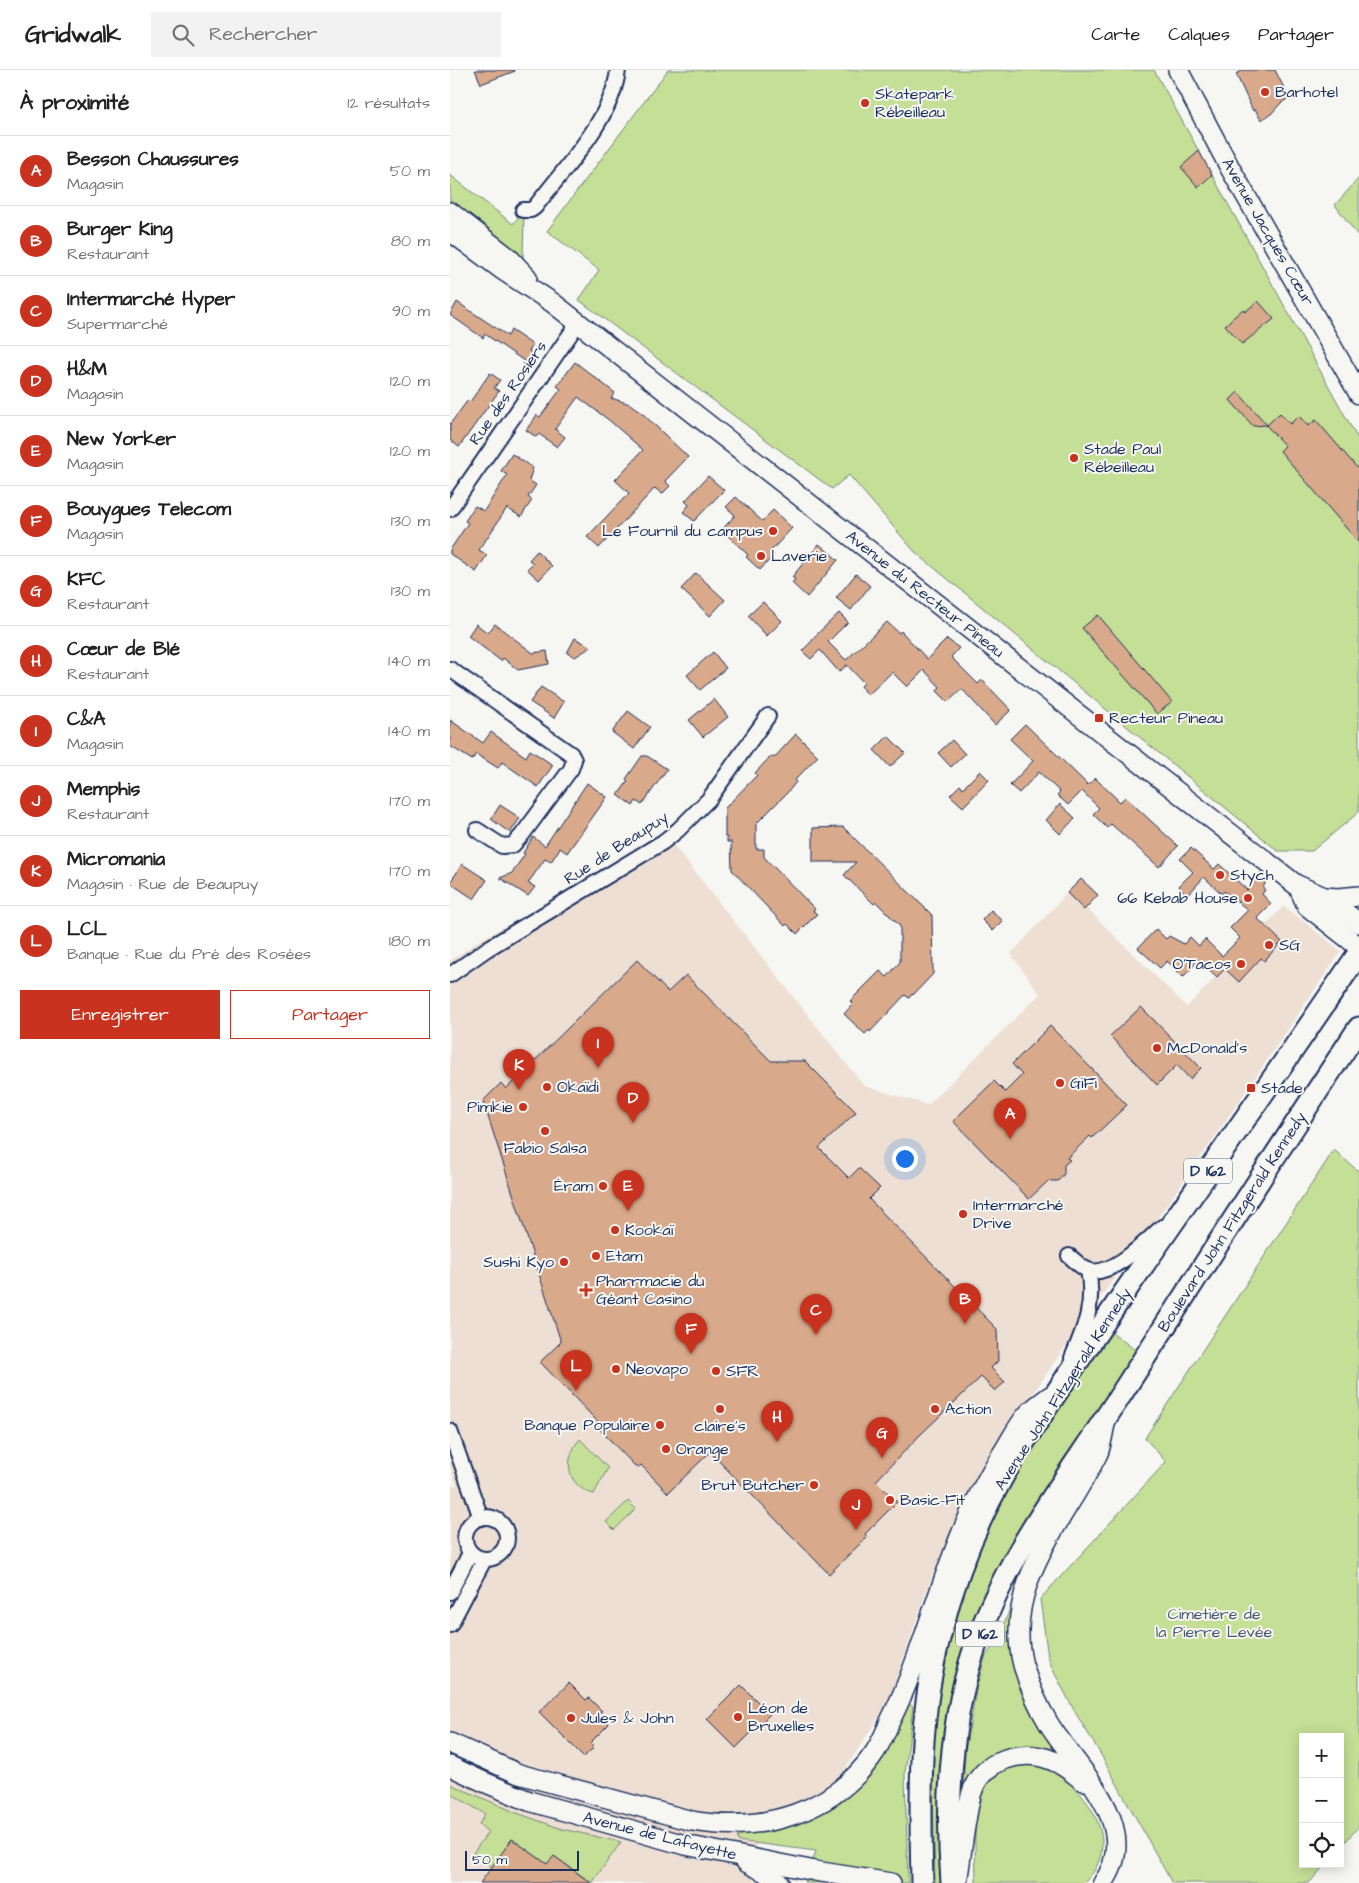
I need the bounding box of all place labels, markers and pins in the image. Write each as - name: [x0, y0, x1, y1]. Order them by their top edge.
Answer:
- place label: Barhotel: [1275, 81, 1338, 103]
- place label: Skatepark Rébeilleau: [875, 83, 954, 123]
- marker: Barhotel: [1259, 86, 1271, 98]
- marker: Skatepark Rébeilleau: [859, 97, 871, 109]
- place label: Stade Paul Rébeilleau: [1084, 438, 1161, 478]
- marker: Stade Paul Rébeilleau: [1068, 452, 1080, 464]
- place label: Le Fournil du campus: [602, 520, 763, 542]
- marker: Le Fournil du campus: [767, 525, 779, 537]
- place label: Laverie: [771, 545, 827, 567]
- marker: Laverie: [755, 550, 767, 562]
- place label: Recteur Pineau: [1109, 707, 1223, 729]
- marker: Recteur Pineau: [1093, 712, 1105, 724]
- place label: Stych: [1230, 864, 1274, 887]
- marker: Stych: [1214, 869, 1226, 881]
- place label: 66 Kebab House: [1117, 887, 1238, 909]
- marker: 66 Kebab House: [1242, 892, 1254, 904]
- place label: SG: [1279, 934, 1300, 956]
- marker: SG: [1263, 939, 1275, 951]
- place label: O'Tacos: [1172, 953, 1231, 975]
- marker: O'Tacos: [1235, 958, 1247, 970]
- pin: I: [582, 1027, 614, 1068]
- place label: McDonald's: [1167, 1037, 1247, 1059]
- marker: McDonald's: [1151, 1042, 1163, 1054]
- pin: K: [503, 1049, 535, 1090]
- place label: GiFi: [1070, 1072, 1098, 1094]
- place label: Okaïdi: [557, 1076, 599, 1098]
- marker: GiFi: [1054, 1077, 1066, 1089]
- place label: Stade: [1261, 1077, 1303, 1099]
- marker: Okaïdi: [541, 1081, 553, 1093]
- pin: D: [617, 1082, 649, 1123]
- marker: Stade: [1245, 1082, 1257, 1094]
- place label: Pimkie: [467, 1096, 513, 1118]
- pin: A: [994, 1098, 1026, 1139]
- marker: Pimkie: [517, 1101, 529, 1113]
- marker: Fabio Salsa: [539, 1125, 551, 1137]
- place label: Fabio Salsa: [503, 1137, 587, 1159]
- pin: E: [612, 1170, 644, 1211]
- place label: Éram: [554, 1175, 594, 1197]
- marker: Éram: [597, 1180, 609, 1192]
- place label: Intermarché Drive: [973, 1194, 1064, 1234]
- marker: Intermarché Drive: [957, 1208, 969, 1220]
- place label: Kookaï: [625, 1219, 675, 1241]
- marker: Kookaï: [609, 1224, 621, 1236]
- place label: Etam: [606, 1245, 643, 1267]
- marker: Etam: [590, 1250, 602, 1262]
- place label: Sushi Kyo: [483, 1251, 554, 1274]
- marker: Sushi Kyo: [558, 1256, 570, 1268]
- place label: Pharrmacie du Géant Casino: [596, 1270, 704, 1310]
- pin: B: [949, 1283, 981, 1324]
- marker: Pharrmacie du Géant Casino: [580, 1284, 592, 1296]
- pin: C: [800, 1294, 832, 1335]
- pin: F: [675, 1313, 707, 1354]
- pin: L: [560, 1350, 592, 1391]
- place label: Neovapo: [626, 1358, 688, 1380]
- place label: SFR: [726, 1360, 759, 1382]
- marker: Neovapo: [610, 1363, 622, 1375]
- marker: SFR: [710, 1365, 722, 1377]
- place label: Action: [945, 1398, 991, 1420]
- pin: H: [761, 1401, 793, 1442]
- marker: claire's: [714, 1403, 726, 1415]
- marker: Action: [929, 1403, 941, 1415]
- place label: Banque Populaire: [524, 1414, 650, 1436]
- place label: claire's: [694, 1415, 746, 1437]
- pin: G: [866, 1417, 898, 1458]
- marker: Banque Populaire: [654, 1419, 666, 1431]
- place label: Orange: [676, 1438, 729, 1461]
- marker: Orange: [660, 1443, 672, 1455]
- place label: Brut Butcher: [701, 1474, 804, 1496]
- marker: Brut Butcher: [808, 1479, 820, 1491]
- pin: J: [840, 1489, 872, 1530]
- place label: Basic-Fit: [900, 1489, 966, 1511]
- marker: Basic-Fit: [884, 1494, 896, 1506]
- place label: Léon de Bruxelles: [748, 1697, 814, 1737]
- place label: Jules & John: [581, 1707, 674, 1729]
- marker: Léon de Bruxelles: [732, 1711, 744, 1723]
- marker: Jules & John: [565, 1712, 577, 1724]

